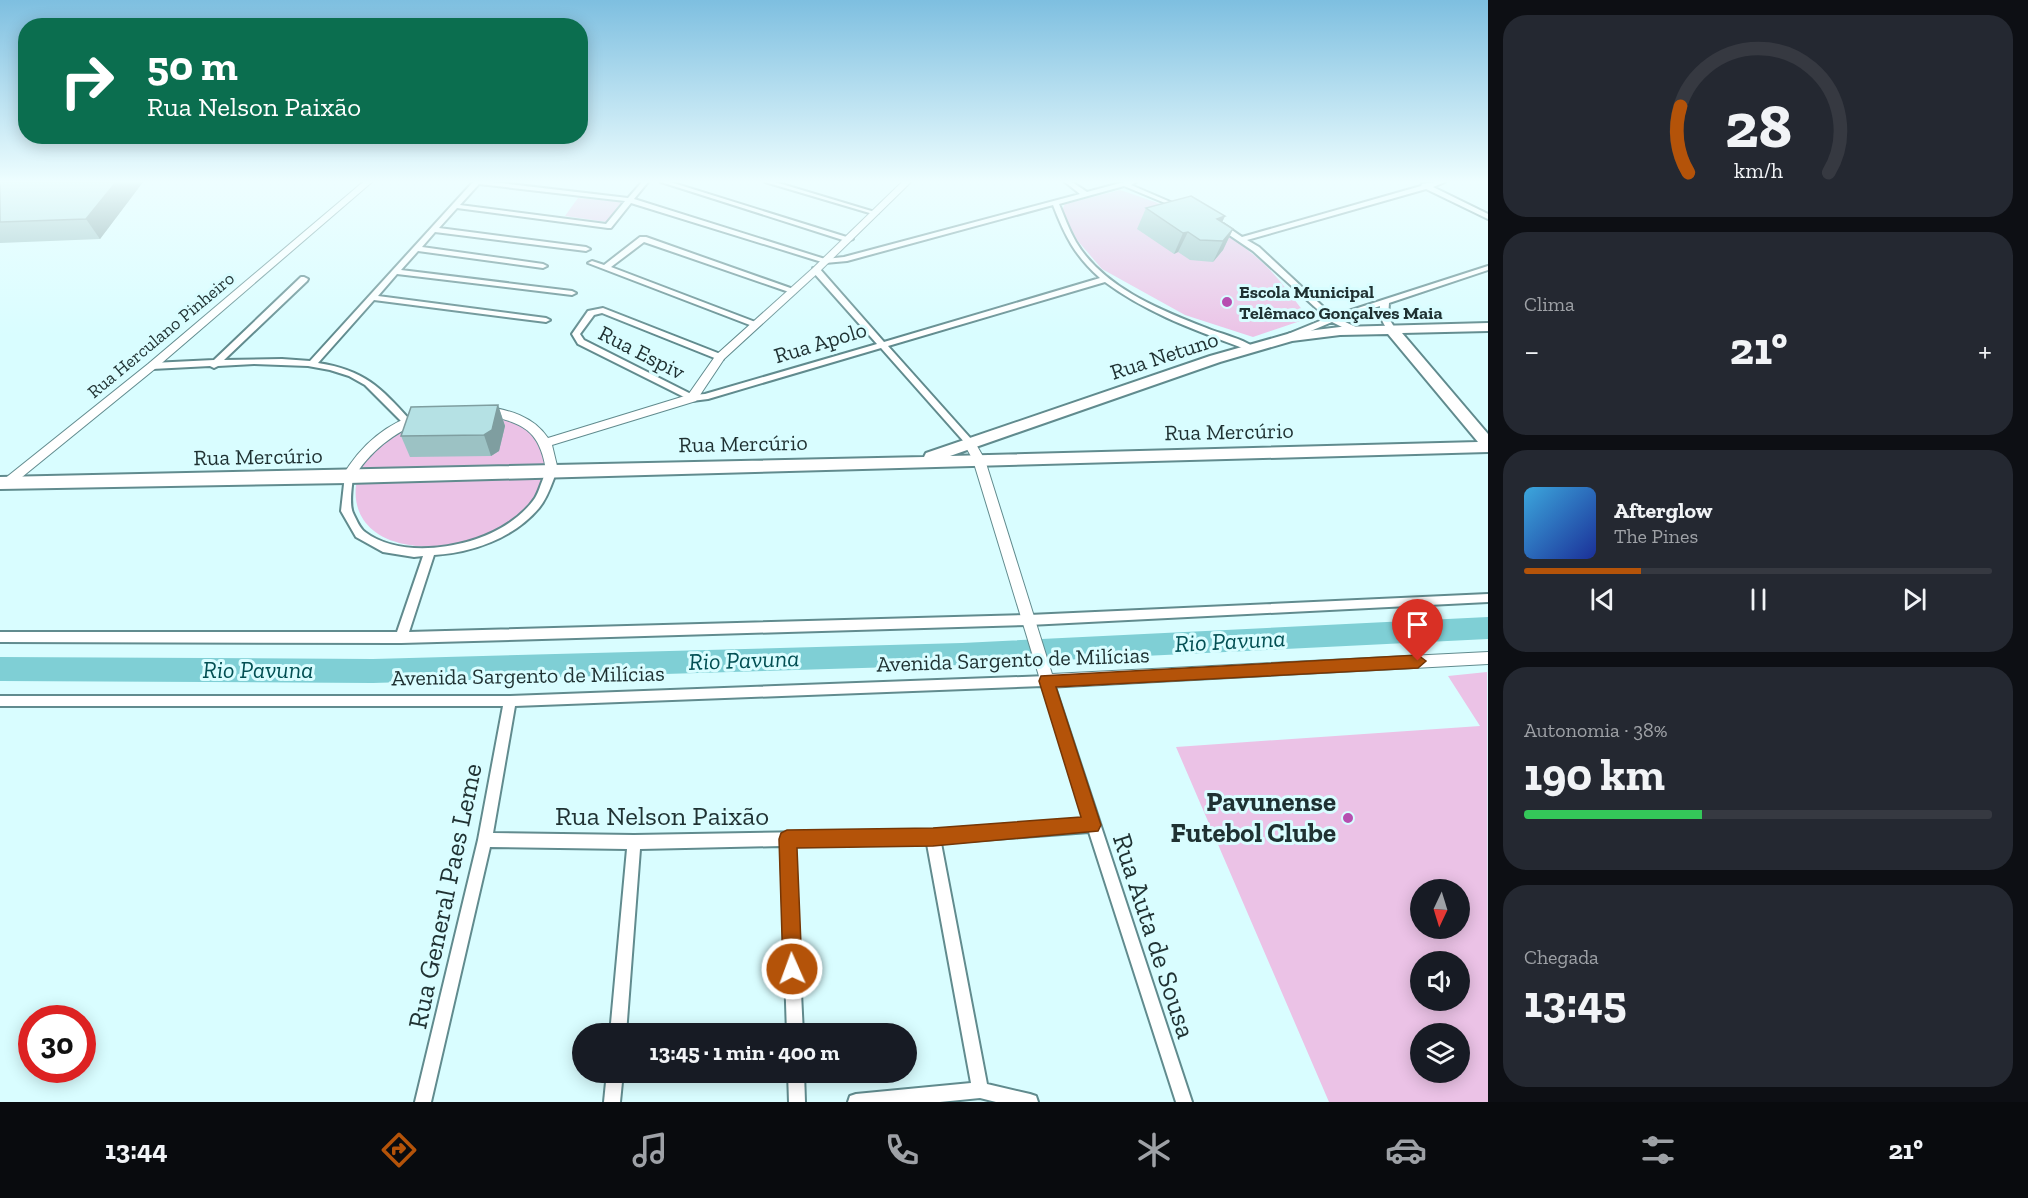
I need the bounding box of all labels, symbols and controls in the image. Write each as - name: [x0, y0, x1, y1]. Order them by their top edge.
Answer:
- text: 50 m: [147, 40, 238, 91]
- icon: right: [48, 42, 126, 120]
- text: 28: [1724, 88, 1792, 163]
- text: Rua Nelson Paixão: [147, 91, 361, 123]
- text: km/h: [1734, 159, 1782, 184]
- street label: Rua Herculano Pinheiro: [83, 267, 239, 403]
- place label: Escola Municipal Telêmaco Gonçalves Maia: [1239, 281, 1443, 324]
- text: Clima: [1524, 292, 1575, 316]
- marker: Escola Municipal Telêmaco Gonçalves Maia: [1220, 295, 1234, 309]
- street label: Rua Apolo: [771, 316, 870, 369]
- street label: Rua Espiv: [594, 319, 689, 386]
- text: 21°: [1730, 322, 1788, 376]
- street label: Rua Netuno: [1107, 325, 1222, 386]
- text: −: [1524, 331, 1539, 370]
- text: +: [1978, 331, 1992, 370]
- street label: Rua Mercúrio: [1164, 417, 1294, 446]
- street label: Rua Mercúrio: [678, 429, 808, 458]
- street label: Rua Mercúrio: [193, 442, 323, 471]
- text: Afterglow: [1614, 497, 1712, 524]
- text: The Pines: [1614, 524, 1698, 548]
- icon: previous: [1586, 583, 1619, 616]
- icon: pause: [1742, 583, 1775, 616]
- icon: next: [1898, 583, 1931, 616]
- pin: [1392, 599, 1443, 661]
- icon: arrive: [1401, 608, 1434, 641]
- water label: Rio Pavuna: [1174, 623, 1286, 658]
- street label: Avenida Sargento de Milícias: [876, 641, 1150, 678]
- water label: Rio Pavuna: [688, 643, 800, 676]
- water label: Rio Pavuna: [203, 655, 313, 684]
- street label: Avenida Sargento de Milícias: [391, 660, 665, 691]
- text: Autonomia · 38%: [1524, 718, 1668, 742]
- text: 190 km: [1524, 748, 1665, 802]
- street label: Rua General Paes Leme: [401, 760, 489, 1032]
- place label: Pavunense Futebol Clube: [1171, 786, 1336, 849]
- street label: Rua Nelson Paixão: [555, 800, 769, 832]
- marker: Pavunense Futebol Clube: [1341, 811, 1355, 825]
- street label: Rua Auta de Sousa: [1106, 830, 1202, 1042]
- north arrow: [1410, 879, 1470, 939]
- map controls: [1410, 879, 1470, 1083]
- position arrow: [760, 937, 824, 1001]
- text: Chegada: [1524, 945, 1599, 969]
- button: sound: [1410, 951, 1470, 1011]
- text: 13:45: [1524, 975, 1626, 1029]
- speed limit sign: 30: [18, 1005, 96, 1083]
- button: layers: [1410, 1023, 1470, 1083]
- text: 13:45 · 1 min · 400 m: [650, 1039, 839, 1066]
- icon: directions: [378, 1129, 420, 1171]
- icon: music: [629, 1129, 671, 1171]
- icon: phone: [881, 1129, 923, 1171]
- icon: climate: [1133, 1129, 1175, 1171]
- icon: car: [1385, 1129, 1427, 1171]
- icon: filters: [1637, 1129, 1679, 1171]
- text: 13:44: [105, 1134, 168, 1166]
- text: 21°: [1888, 1134, 1923, 1166]

